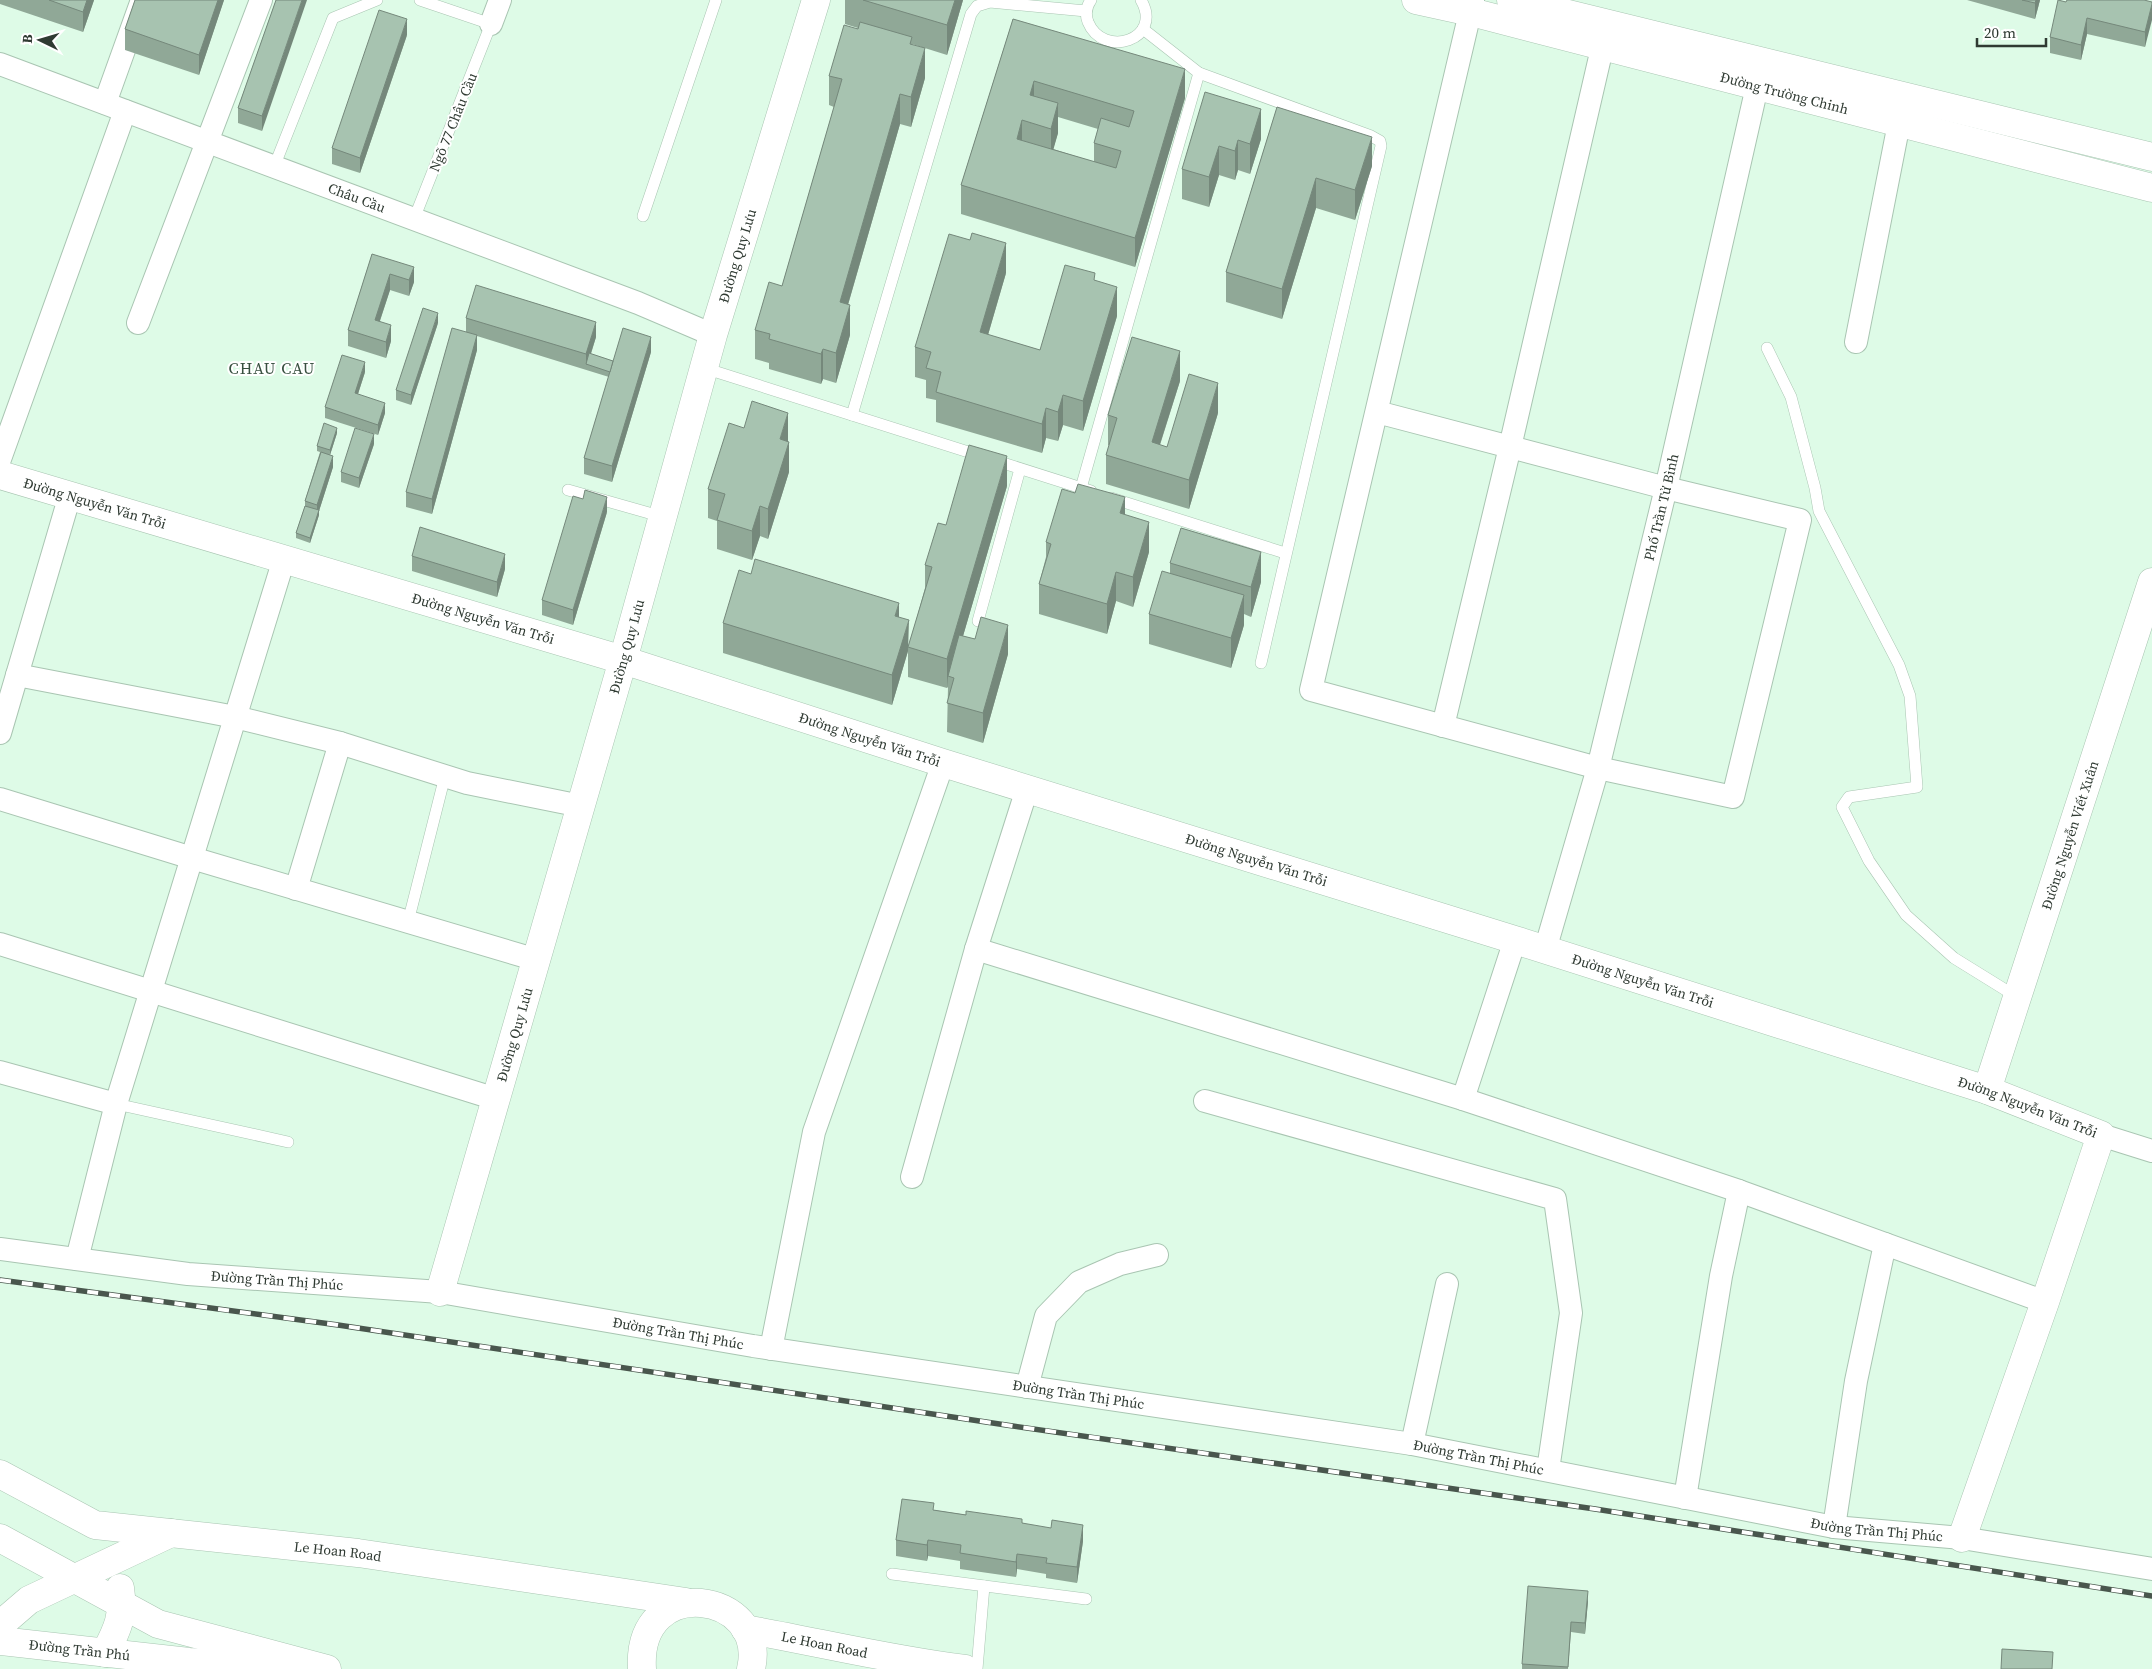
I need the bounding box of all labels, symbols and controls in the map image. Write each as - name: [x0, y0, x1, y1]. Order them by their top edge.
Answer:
- north arrow: [15, 15, 65, 65]
- scale bar: [1977, 15, 2046, 47]
- text: 20 m: [1984, 22, 2016, 43]
- text: B: [17, 33, 37, 44]
- street label: Đường Trường Chinh: [1718, 67, 1851, 119]
- street label: Ngõ 77 Châu Cầu: [424, 69, 482, 175]
- street label: Châu Cầu: [325, 178, 388, 218]
- street label: Đường Quy Lưu: [713, 206, 761, 305]
- district label: CHAU CAU: [229, 357, 315, 379]
- street label: Phố Trần Tử Bình: [1639, 452, 1683, 563]
- street label: Đường Nguyễn Văn Trỗi: [21, 473, 169, 534]
- street label: Đường Nguyễn Văn Trỗi: [409, 588, 557, 649]
- street label: Đường Quy Lưu: [604, 597, 649, 696]
- street label: Đường Nguyễn Văn Trỗi: [796, 707, 943, 772]
- street label: Đường Nguyễn Viết Xuân: [2036, 757, 2104, 912]
- street label: Đường Nguyễn Văn Trỗi: [1183, 829, 1330, 891]
- street label: Đường Nguyễn Văn Trỗi: [1569, 949, 1716, 1013]
- street label: Đường Quy Lưu: [491, 985, 538, 1084]
- street label: Đường Nguyễn Văn Trỗi: [1955, 1071, 2100, 1143]
- street label: Đường Trần Thị Phúc: [210, 1266, 344, 1295]
- street label: Đường Trần Thị Phúc: [611, 1312, 745, 1354]
- street label: Đường Trần Thị Phúc: [1011, 1375, 1146, 1414]
- street label: Đường Trần Thị Phúc: [1412, 1434, 1546, 1480]
- street label: Đường Trần Thị Phúc: [1809, 1513, 1944, 1546]
- street label: Le Hoan Road: [293, 1536, 383, 1566]
- street label: Le Hoan Road: [780, 1626, 870, 1663]
- street label: Đường Trần Phú: [28, 1634, 131, 1665]

